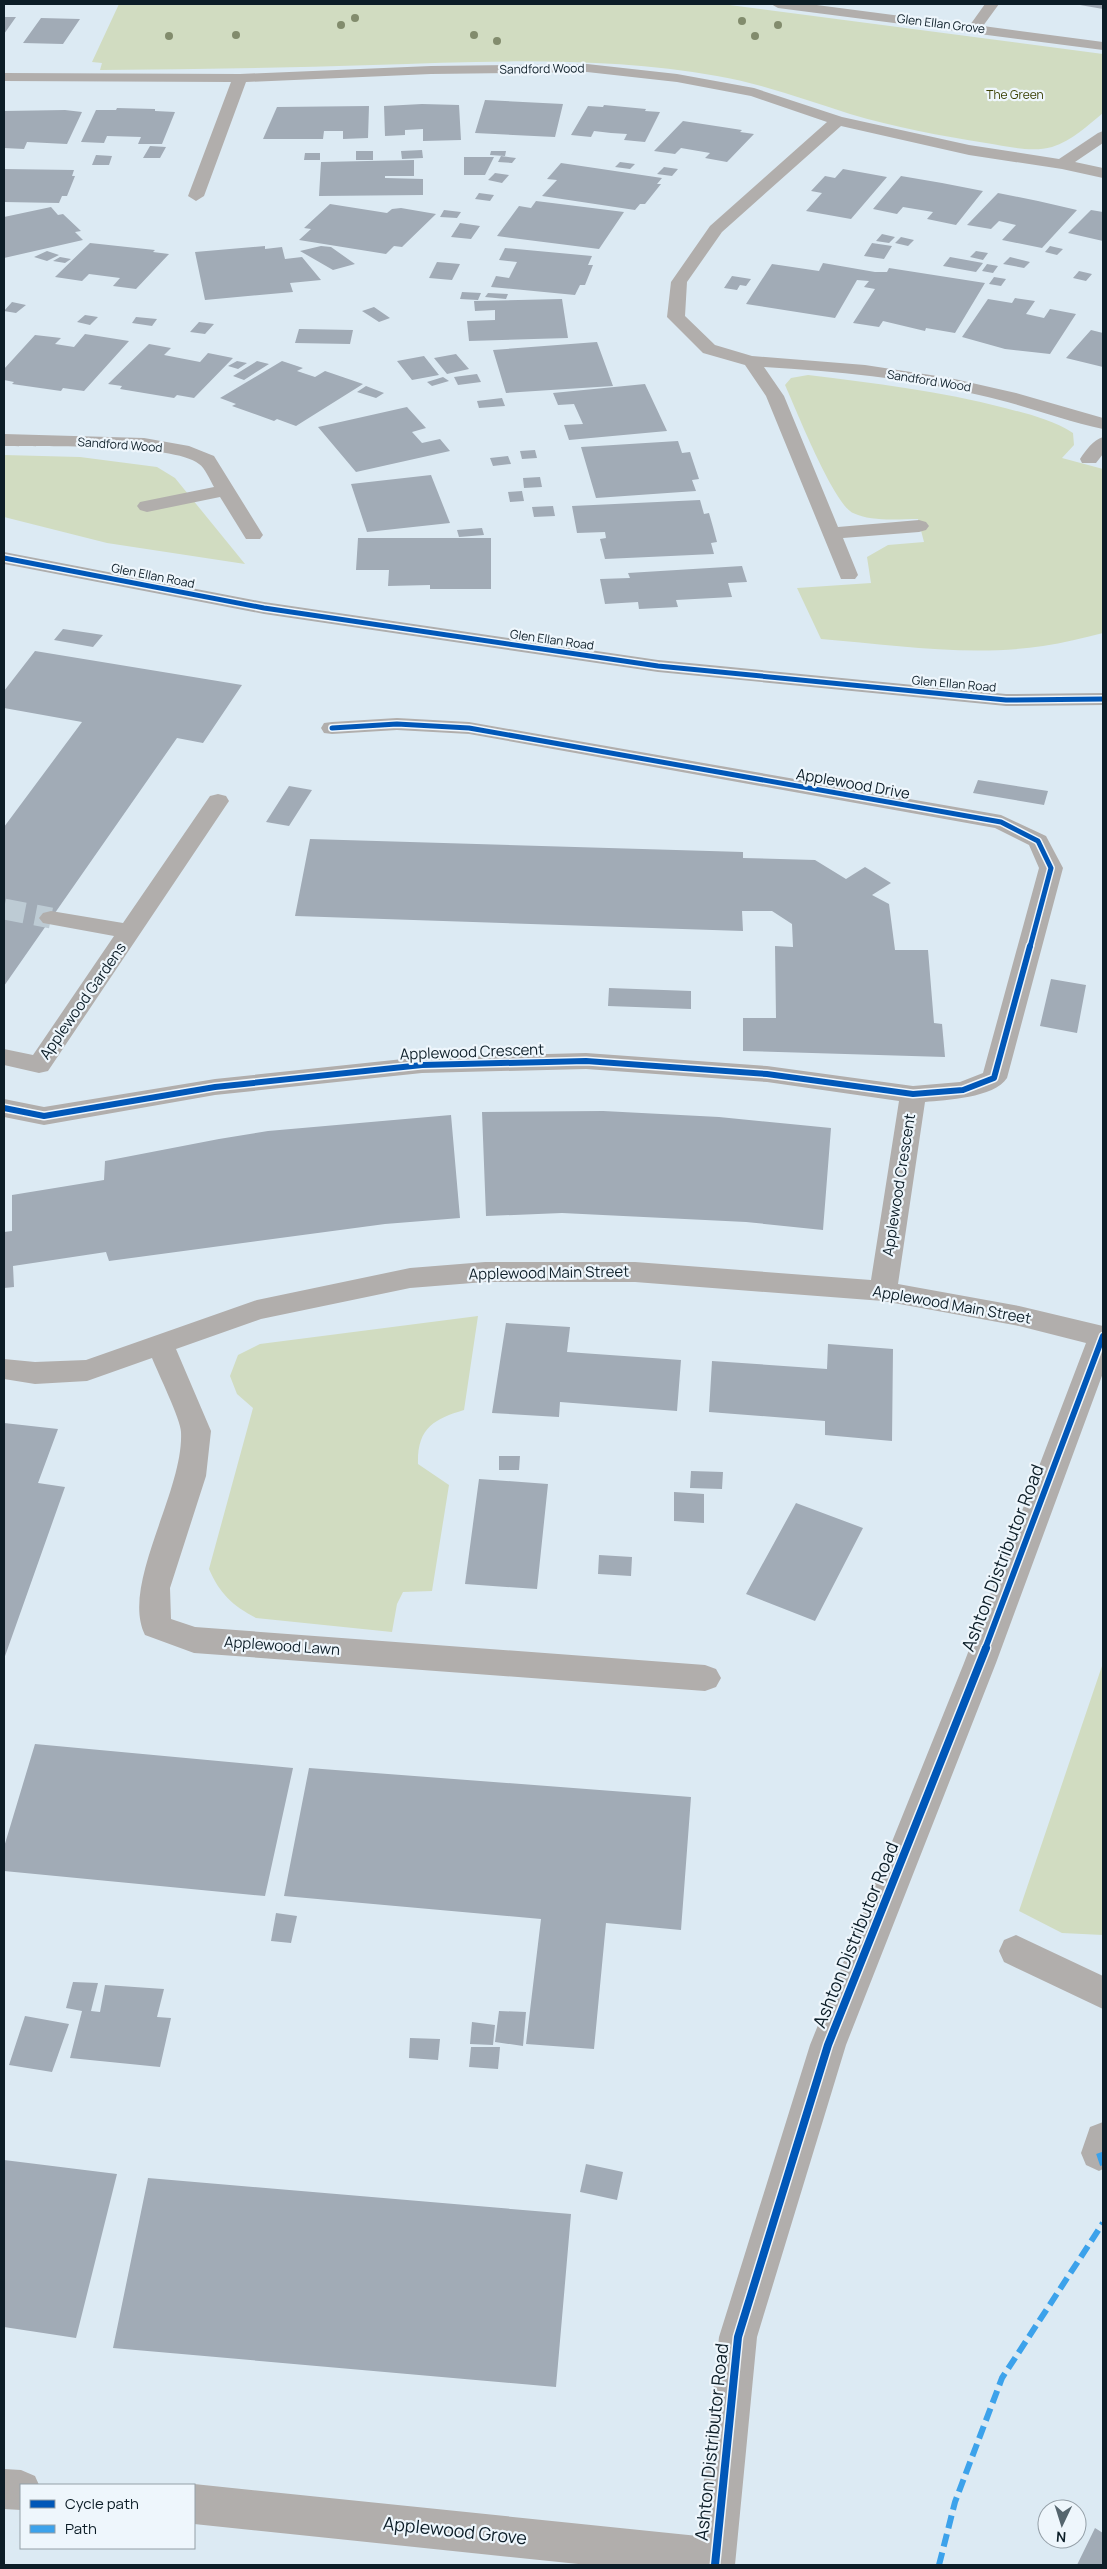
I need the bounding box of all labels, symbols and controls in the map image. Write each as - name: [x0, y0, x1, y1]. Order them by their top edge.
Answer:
- street label: Glen Ellan Grove: [896, 10, 986, 37]
- street label: Sandford Wood: [499, 59, 585, 78]
- park label: The Green: [986, 86, 1044, 103]
- street label: Sandford Wood: [886, 365, 972, 396]
- street label: Sandford Wood: [77, 433, 163, 456]
- street label: Glen Ellan Road: [110, 559, 196, 592]
- street label: Glen Ellan Road: [509, 625, 595, 654]
- street label: Glen Ellan Road: [911, 671, 997, 696]
- street label: Applewood Drive: [795, 763, 912, 804]
- street label: Applewood Gardens: [34, 938, 131, 1063]
- street label: Applewood Crescent: [400, 1038, 544, 1065]
- street label: Applewood Crescent: [877, 1112, 920, 1258]
- street label: Applewood Main Street: [469, 1261, 629, 1284]
- street label: Applewood Main Street: [871, 1280, 1033, 1329]
- street label: Ashton Distributor Road: [955, 1461, 1049, 1655]
- street label: Applewood Lawn: [223, 1631, 341, 1660]
- street label: Ashton Distributor Road: [807, 1838, 903, 2031]
- street label: Ashton Distributor Road: [689, 2342, 733, 2542]
- legend: [20, 2484, 195, 2549]
- text: Cycle path: [65, 2493, 139, 2514]
- north arrow: [1037, 2499, 1087, 2549]
- street label: Applewood Grove: [382, 2511, 528, 2550]
- text: Path: [65, 2518, 97, 2539]
- text: N: [1055, 2528, 1067, 2547]

